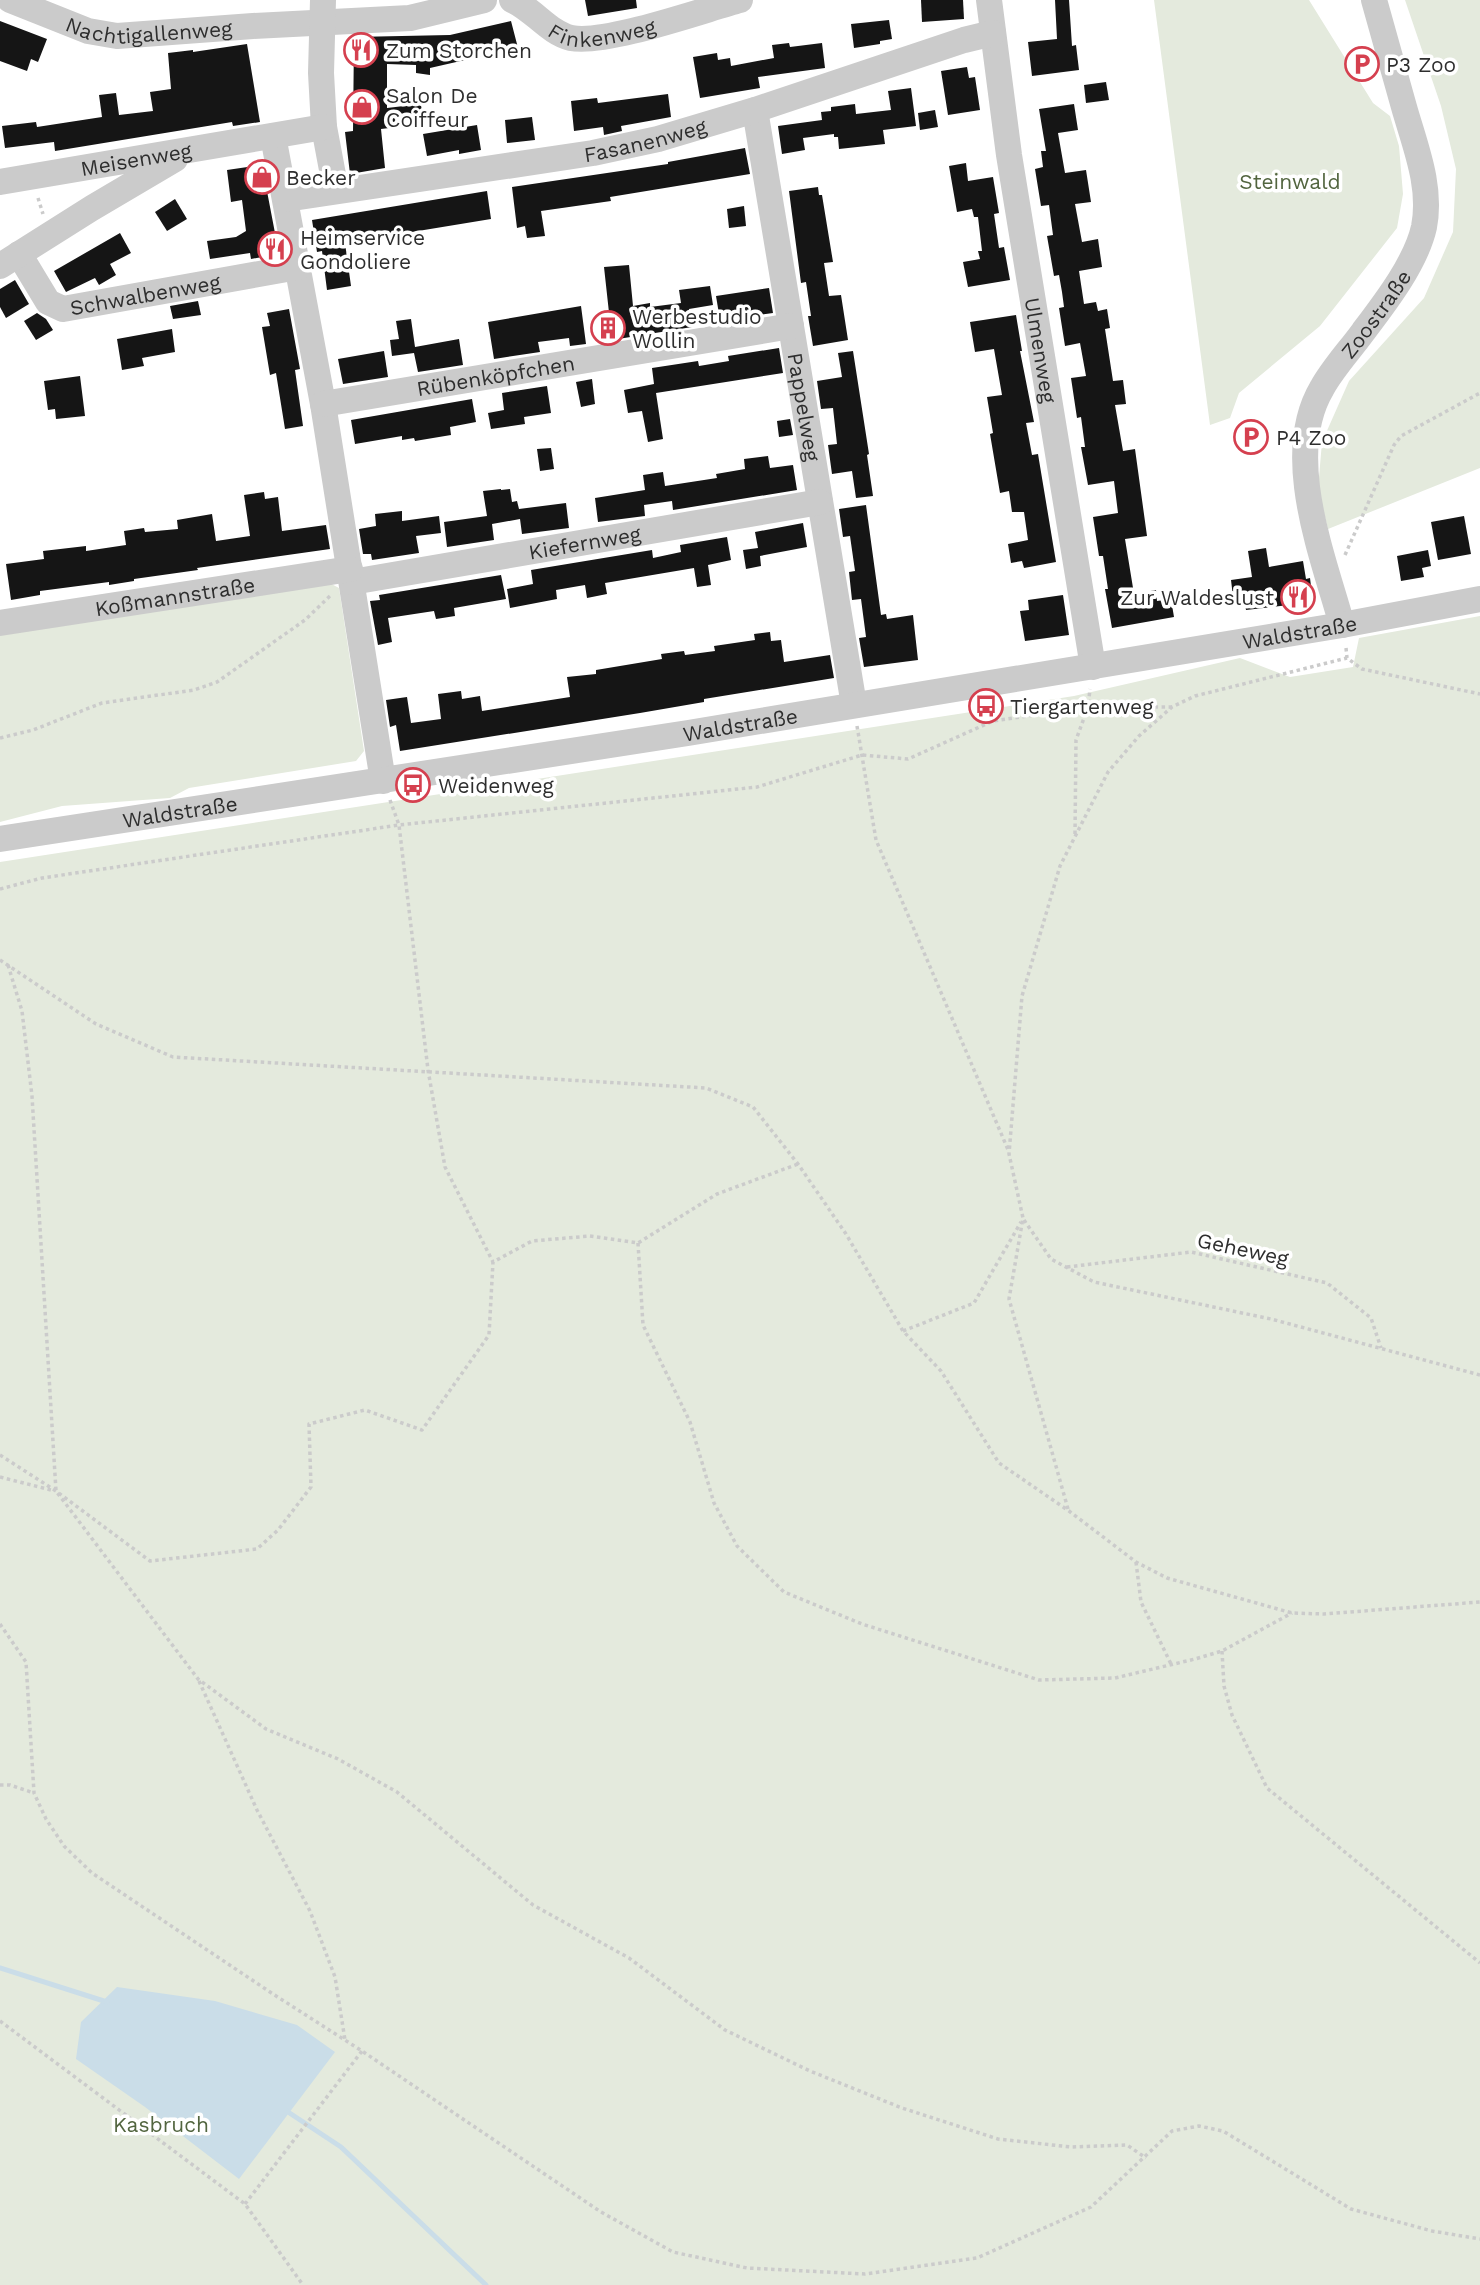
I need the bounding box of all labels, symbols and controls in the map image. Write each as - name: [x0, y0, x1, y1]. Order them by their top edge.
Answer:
- street label: Nachtigallenweg: [62, 11, 234, 48]
- street label: Finkenweg: [544, 13, 659, 52]
- restaurant icon: Zum Storchen: [342, 31, 380, 69]
- place label: Zum Storchen: [386, 38, 532, 63]
- parking icon: P3 Zoo: [1343, 45, 1381, 83]
- place label: P3 Zoo: [1386, 52, 1456, 77]
- place label: Salon De Coiffeur: [386, 83, 478, 132]
- shop icon: Salon De Coiffeur: [343, 88, 381, 126]
- street label: Fasanenweg: [582, 113, 710, 167]
- street label: Meisenweg: [79, 137, 194, 181]
- shop icon: Becker: [243, 158, 281, 196]
- place label: Becker: [286, 165, 356, 190]
- park label: Steinwald: [1239, 169, 1341, 194]
- place label: Heimservice Gondoliere: [300, 225, 425, 274]
- restaurant icon: Heimservice Gondoliere: [256, 230, 294, 268]
- street label: Zoostraße: [1335, 265, 1416, 363]
- street label: Schwalbenweg: [68, 268, 223, 320]
- street label: Ulmenweg: [1020, 295, 1062, 406]
- place label: Werbestudio Wollin: [632, 304, 762, 353]
- building icon: Werbestudio Wollin: [589, 309, 627, 347]
- street label: Rübenköpfchen: [415, 350, 577, 401]
- street label: Pappelweg: [783, 351, 826, 464]
- parking icon: P4 Zoo: [1232, 418, 1270, 456]
- place label: P4 Zoo: [1276, 425, 1346, 450]
- street label: Kiefernweg: [527, 520, 643, 564]
- street label: Koßmannstraße: [93, 571, 257, 621]
- restaurant icon: Zur Waldeslust: [1279, 578, 1317, 616]
- place label: Zur Waldeslust: [1120, 585, 1274, 610]
- street label: Waldstraße: [1240, 610, 1359, 654]
- bus stop icon: Tiergartenweg: [967, 687, 1005, 725]
- place label: Tiergartenweg: [1010, 694, 1154, 719]
- street label: Waldstraße: [681, 703, 799, 746]
- bus stop icon: Weidenweg: [394, 766, 432, 804]
- place label: Weidenweg: [438, 773, 555, 798]
- street label: Waldstraße: [121, 790, 239, 832]
- street label: Geheweg: [1195, 1227, 1292, 1271]
- park label: Kasbruch: [113, 2112, 209, 2137]

